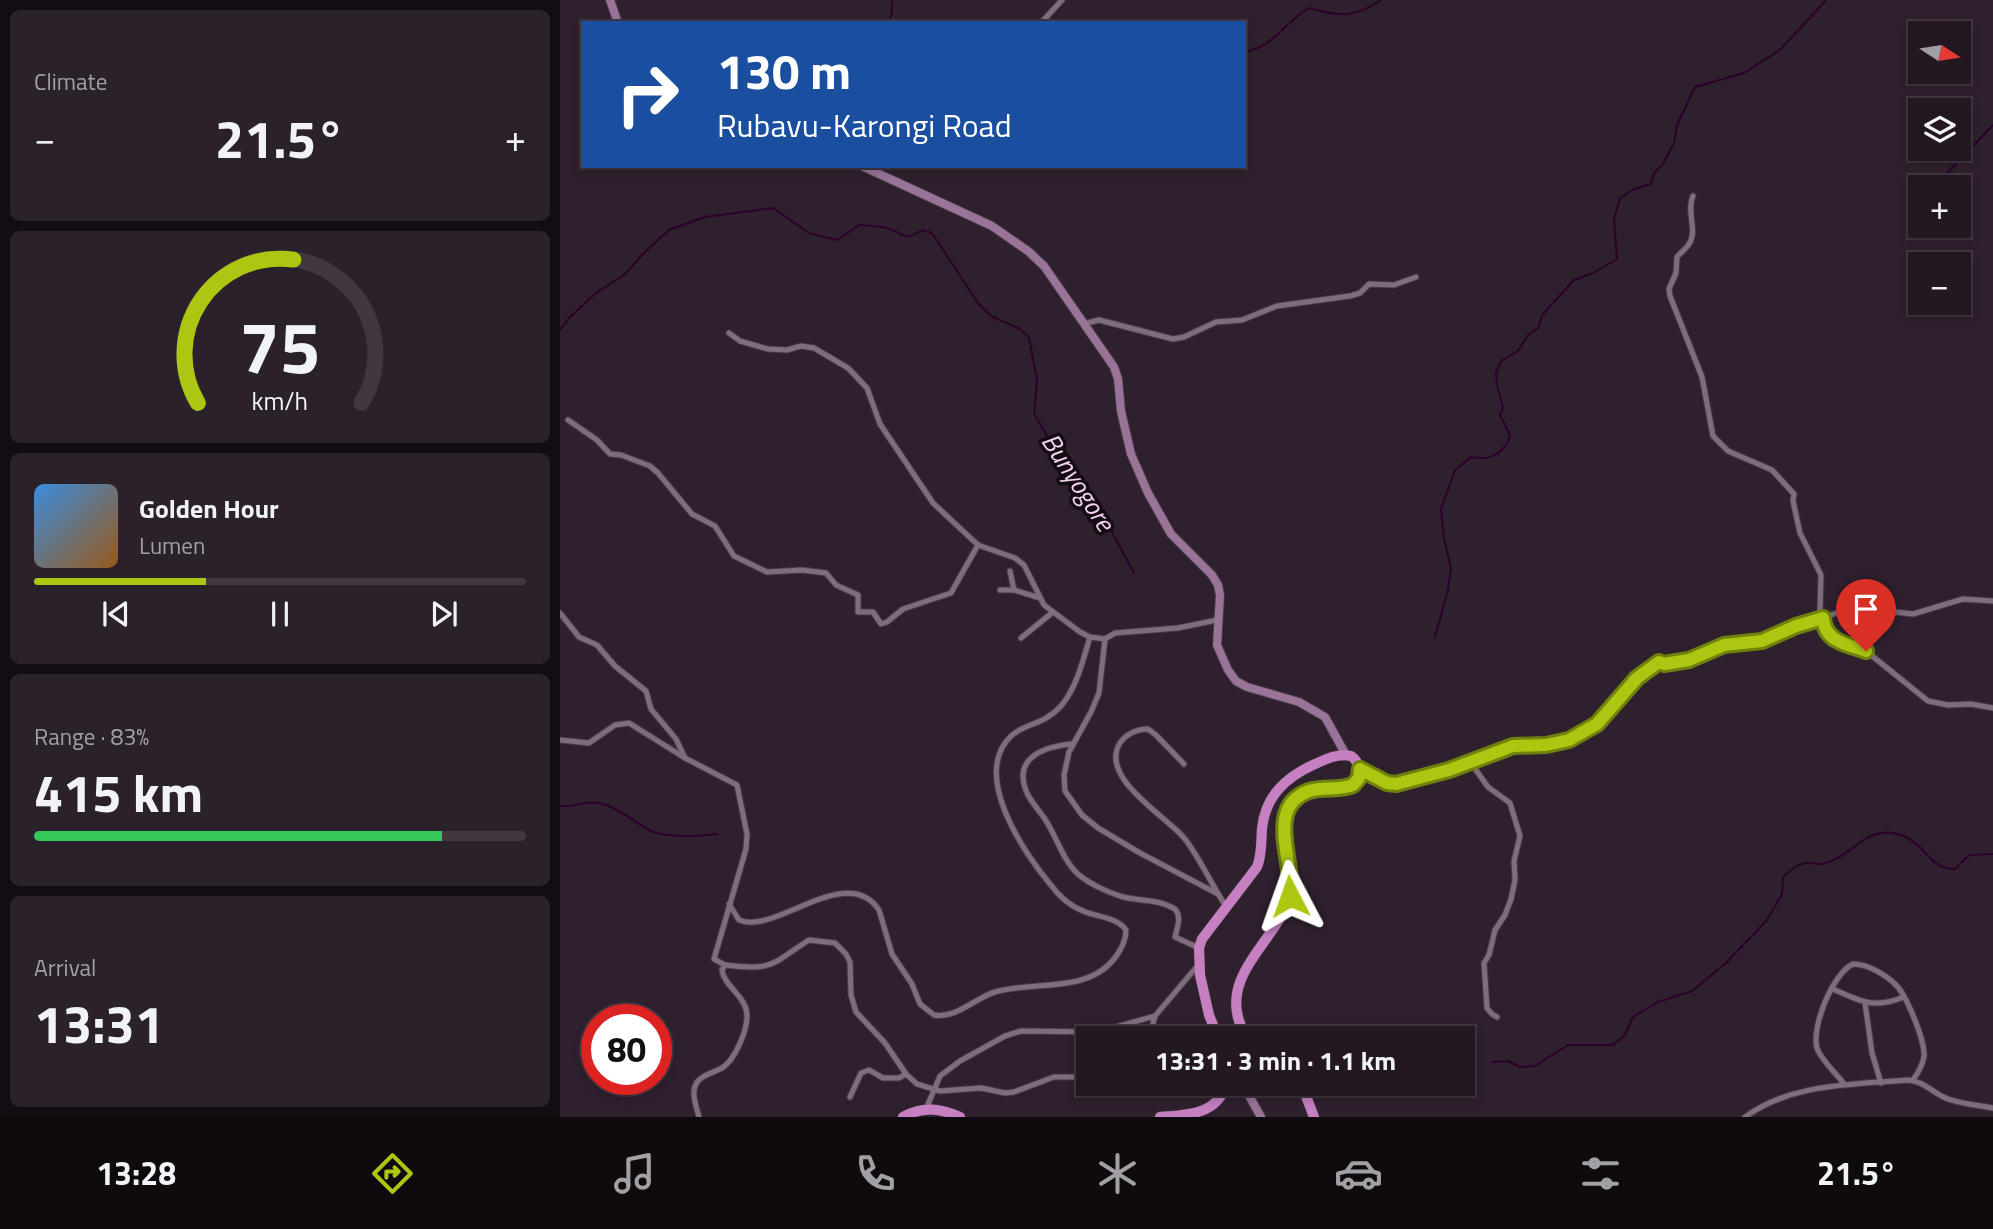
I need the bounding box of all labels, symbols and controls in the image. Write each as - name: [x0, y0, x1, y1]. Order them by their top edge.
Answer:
- north arrow: [1908, 21, 1970, 84]
- map controls: [1908, 21, 1971, 315]
- text: 130 m: [717, 33, 851, 108]
- icon: right: [602, 49, 693, 140]
- text: Climate: [34, 64, 107, 99]
- button: layers: [1908, 98, 1971, 161]
- text: 21.5°: [215, 99, 345, 178]
- text: Rubavu-Karongi Road: [717, 101, 1012, 149]
- text: −: [34, 109, 55, 167]
- text: +: [505, 109, 526, 167]
- button: +: [1908, 175, 1971, 238]
- button: −: [1908, 252, 1971, 315]
- text: 75: [239, 292, 321, 402]
- text: km/h: [252, 382, 308, 420]
- water label: Bunyogore: [1032, 425, 1126, 540]
- text: Golden Hour: [139, 489, 279, 528]
- text: Lumen: [139, 528, 205, 563]
- pin: [1836, 579, 1896, 651]
- icon: arrive: [1847, 590, 1885, 628]
- icon: previous: [97, 595, 135, 633]
- icon: pause: [261, 595, 299, 633]
- icon: next: [425, 595, 463, 633]
- text: Range · 83%: [34, 719, 149, 754]
- text: 415 km: [34, 753, 203, 832]
- position arrow: [1253, 859, 1327, 933]
- text: Arrival: [34, 950, 96, 985]
- text: 13:31: [34, 984, 164, 1063]
- speed limit sign: 80: [581, 1004, 672, 1095]
- text: 13:31 · 3 min · 1.1 km: [1155, 1041, 1396, 1080]
- text: 13:28: [96, 1149, 176, 1197]
- icon: directions: [368, 1149, 417, 1198]
- icon: music: [610, 1149, 659, 1198]
- icon: phone: [851, 1149, 900, 1198]
- icon: climate: [1093, 1149, 1142, 1198]
- icon: car: [1334, 1149, 1383, 1198]
- icon: filters: [1576, 1149, 1625, 1198]
- text: 21.5°: [1817, 1149, 1897, 1197]

